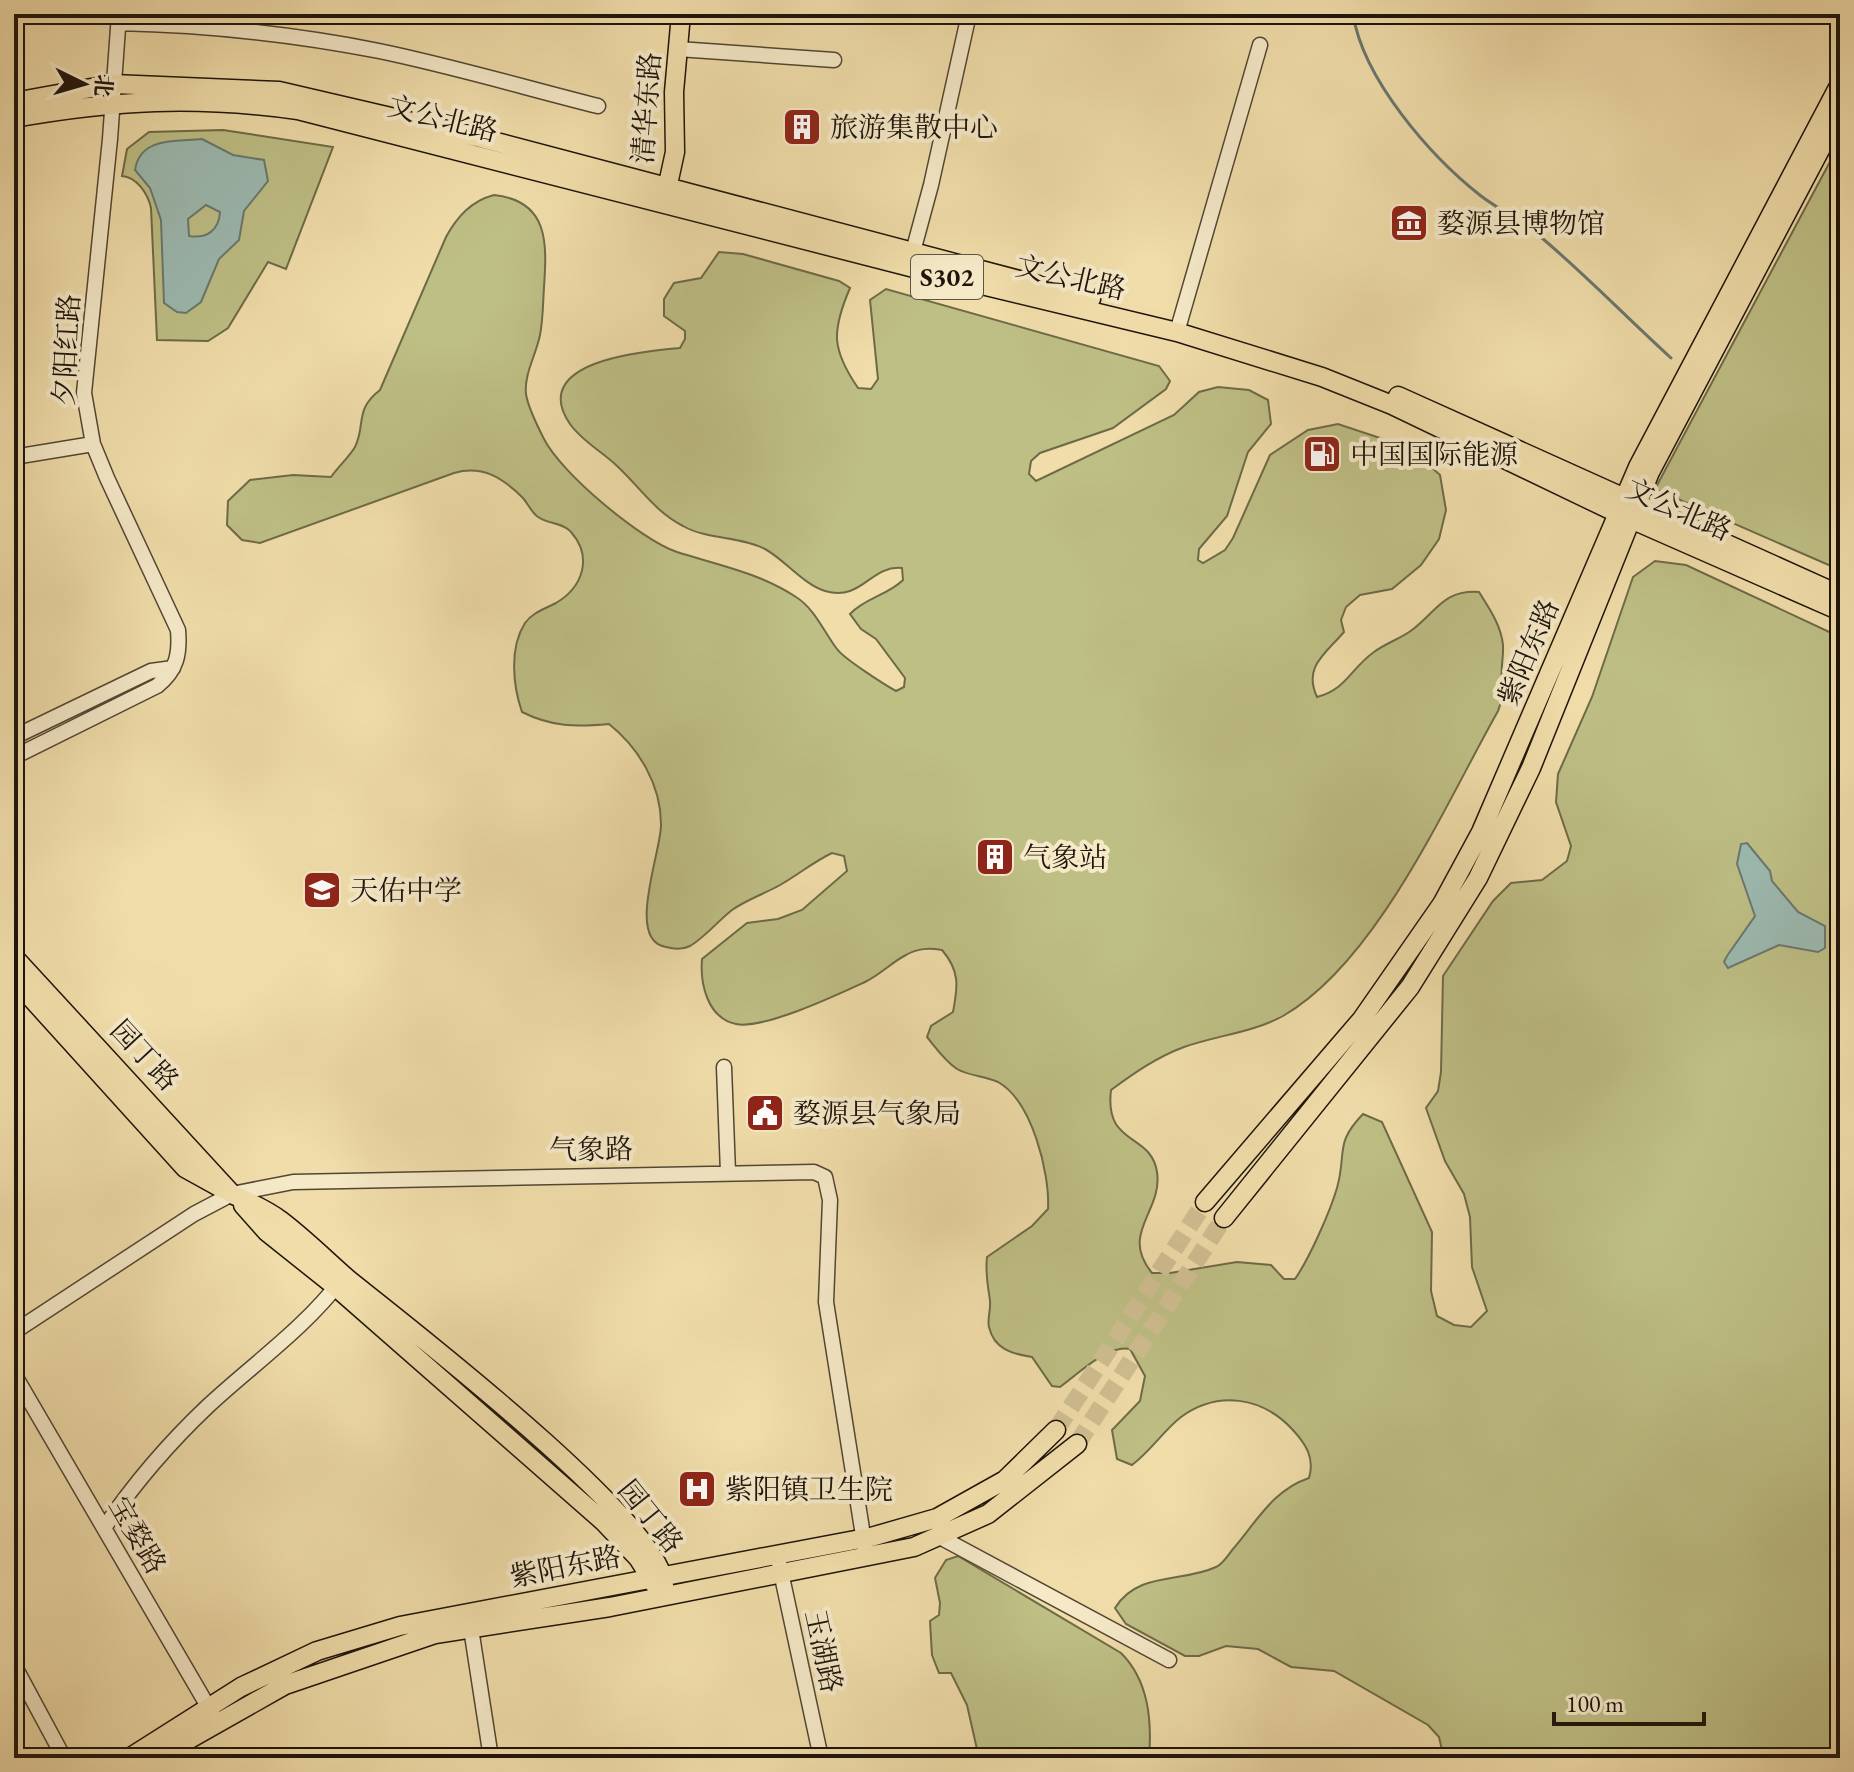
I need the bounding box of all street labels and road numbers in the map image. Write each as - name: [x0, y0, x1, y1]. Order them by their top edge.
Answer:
- street label: 清华东路: [624, 51, 668, 165]
- street label: 文公北路: [384, 87, 502, 149]
- street label: 文公北路: [1012, 247, 1130, 307]
- road number: S302: [911, 255, 983, 299]
- street label: 夕阳红路: [45, 293, 87, 407]
- street label: 文公北路: [1621, 470, 1737, 548]
- street label: 紫阳东路: [1490, 593, 1566, 711]
- street label: 园丁路: [103, 1012, 187, 1098]
- street label: 气象路: [549, 1130, 633, 1168]
- street label: 园丁路: [611, 1472, 691, 1560]
- street label: 宝婺路: [101, 1490, 175, 1580]
- street label: 紫阳东路: [507, 1538, 623, 1594]
- street label: 玉湖路: [798, 1606, 850, 1696]

